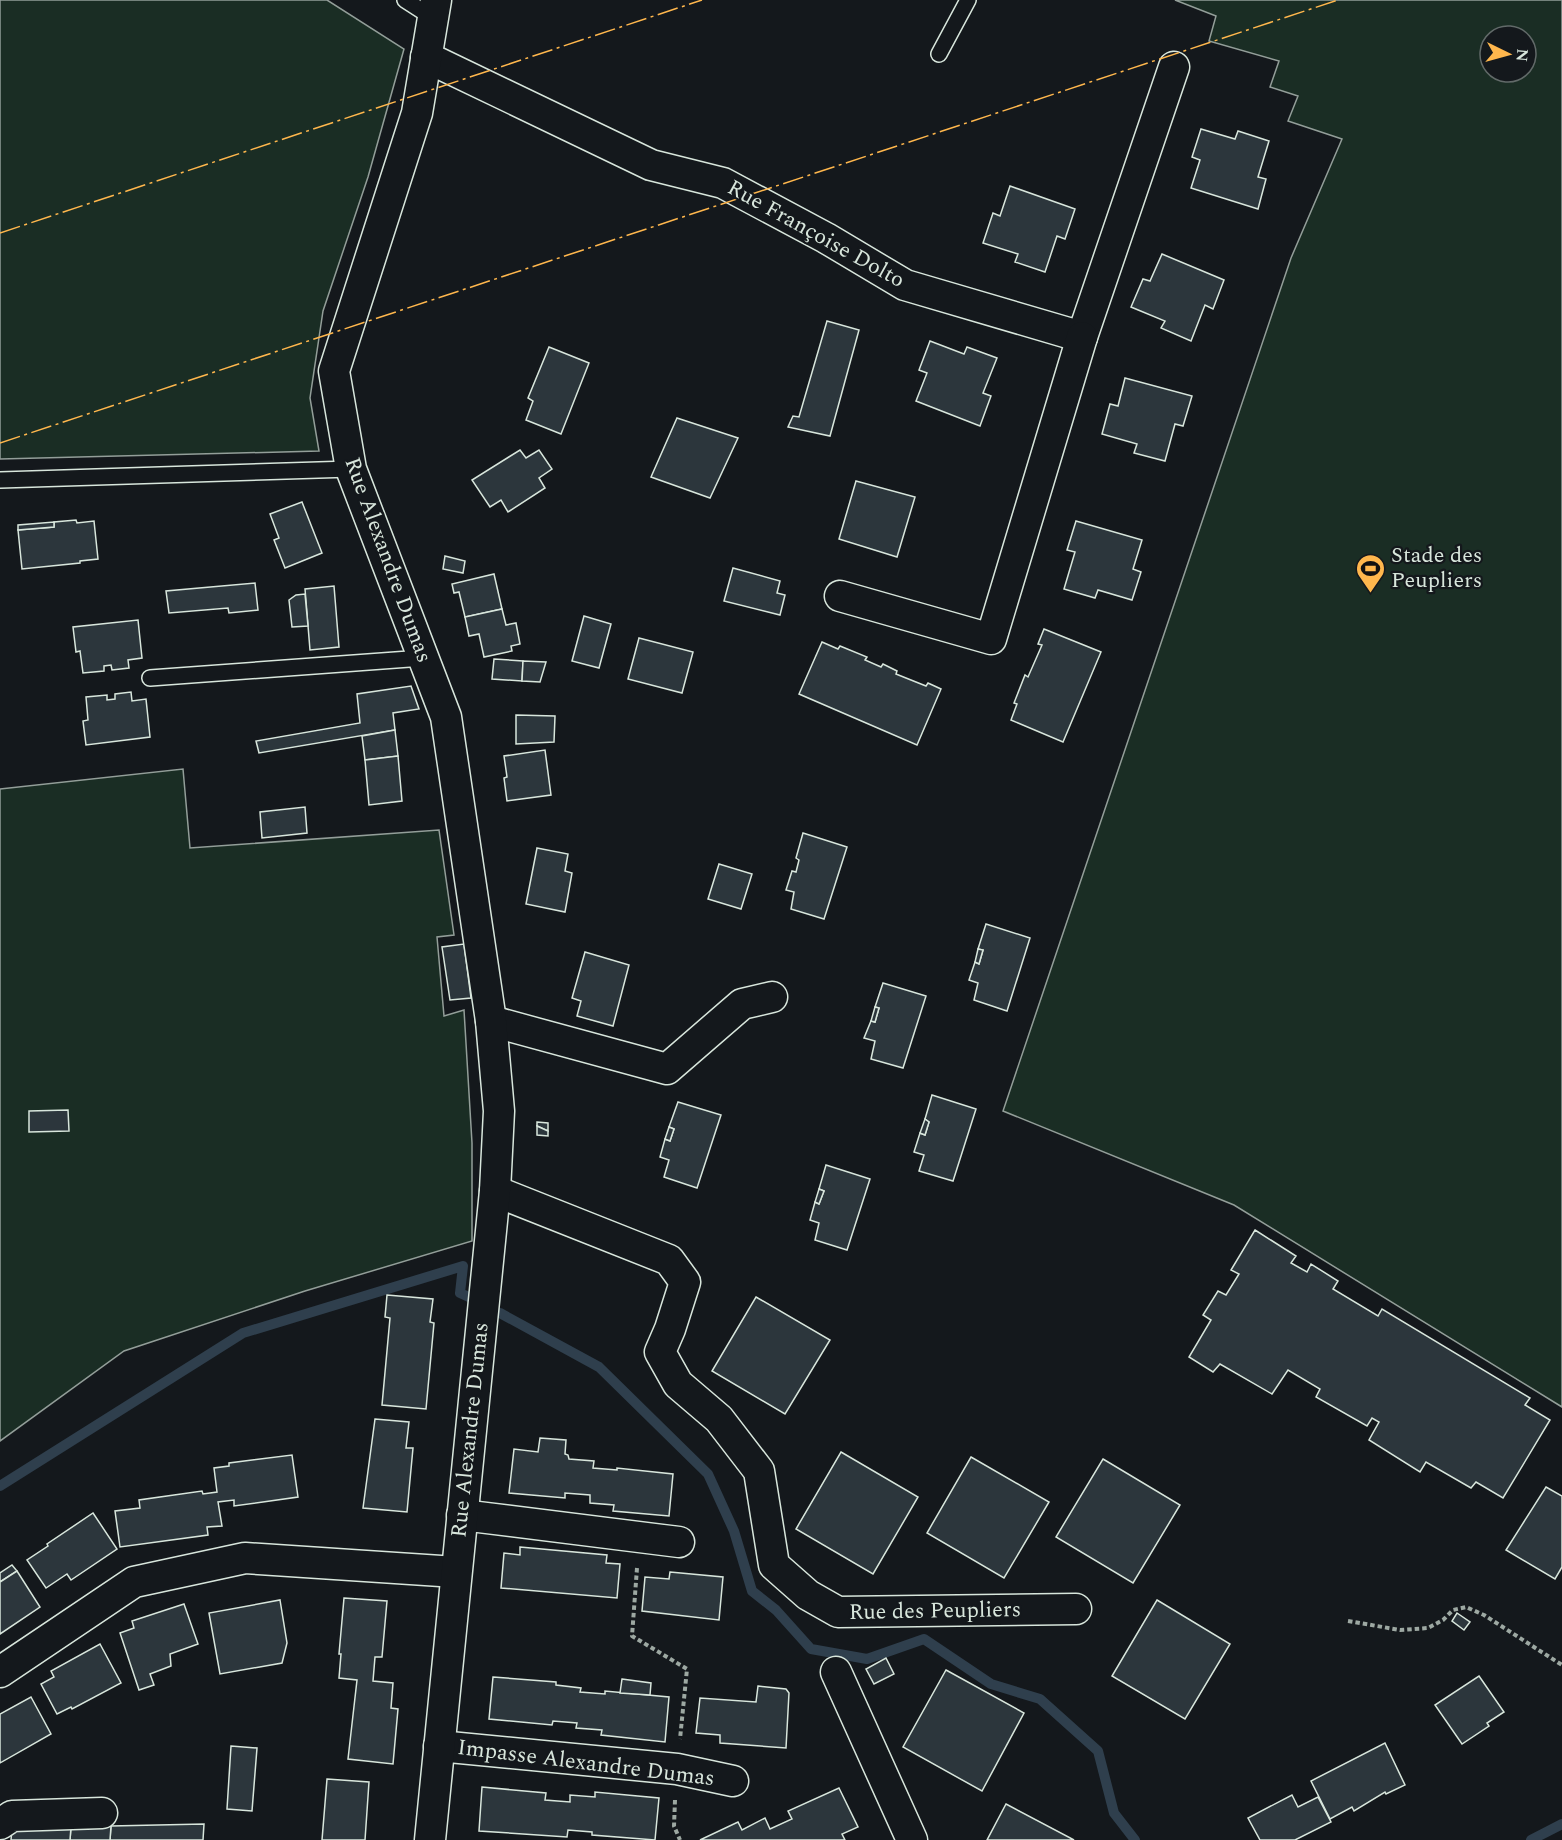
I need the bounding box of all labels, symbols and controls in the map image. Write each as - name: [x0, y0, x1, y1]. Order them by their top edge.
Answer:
- north arrow: [1478, 24, 1538, 84]
- text: N: [1509, 48, 1534, 63]
- street label: Rue Françoise Dolto: [721, 171, 911, 297]
- street label: Rue Alexandre Dumas: [336, 453, 440, 667]
- place label: Stade des Peupliers: [1391, 539, 1482, 597]
- sports icon: Stade des Peupliers: [1354, 552, 1386, 594]
- street label: Rue Alexandre Dumas: [442, 1321, 498, 1539]
- street label: Rue des Peupliers: [849, 1593, 1021, 1629]
- street label: Impasse Alexandre Dumas: [455, 1731, 717, 1795]

